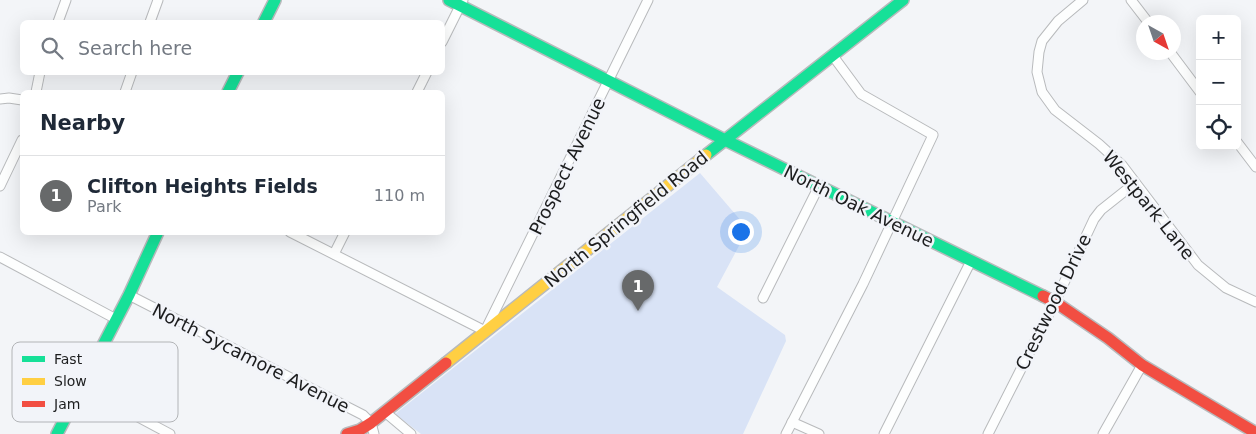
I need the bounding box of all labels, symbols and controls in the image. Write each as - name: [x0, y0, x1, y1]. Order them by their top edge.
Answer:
- north arrow: [1136, 15, 1181, 60]
- map controls: [1196, 15, 1241, 150]
- button: +: [1196, 15, 1241, 60]
- search box: [20, 20, 445, 75]
- icon: search: [38, 34, 66, 62]
- text: Search here: [78, 37, 192, 59]
- button: −: [1196, 60, 1241, 105]
- street label: Prospect Avenue: [525, 94, 609, 238]
- button: locate: [1196, 105, 1241, 150]
- text: Nearby: [40, 111, 125, 135]
- street label: Westpark Lane: [1099, 146, 1199, 264]
- street label: North Springfield Road: [540, 147, 712, 291]
- street label: North Oak Avenue: [781, 161, 937, 251]
- text: Clifton Heights Fields: [87, 175, 318, 197]
- text: 1: [50, 186, 62, 205]
- text: 110 m: [374, 186, 425, 205]
- text: Park: [87, 197, 122, 216]
- your location: [728, 219, 754, 245]
- street label: Crestwood Drive: [1011, 230, 1095, 374]
- pin: 1: [622, 270, 654, 311]
- street label: North Sycamore Avenue: [149, 299, 353, 417]
- legend: [12, 342, 178, 422]
- text: Fast: [54, 351, 83, 367]
- text: Slow: [54, 373, 87, 389]
- text: Jam: [53, 396, 80, 412]

